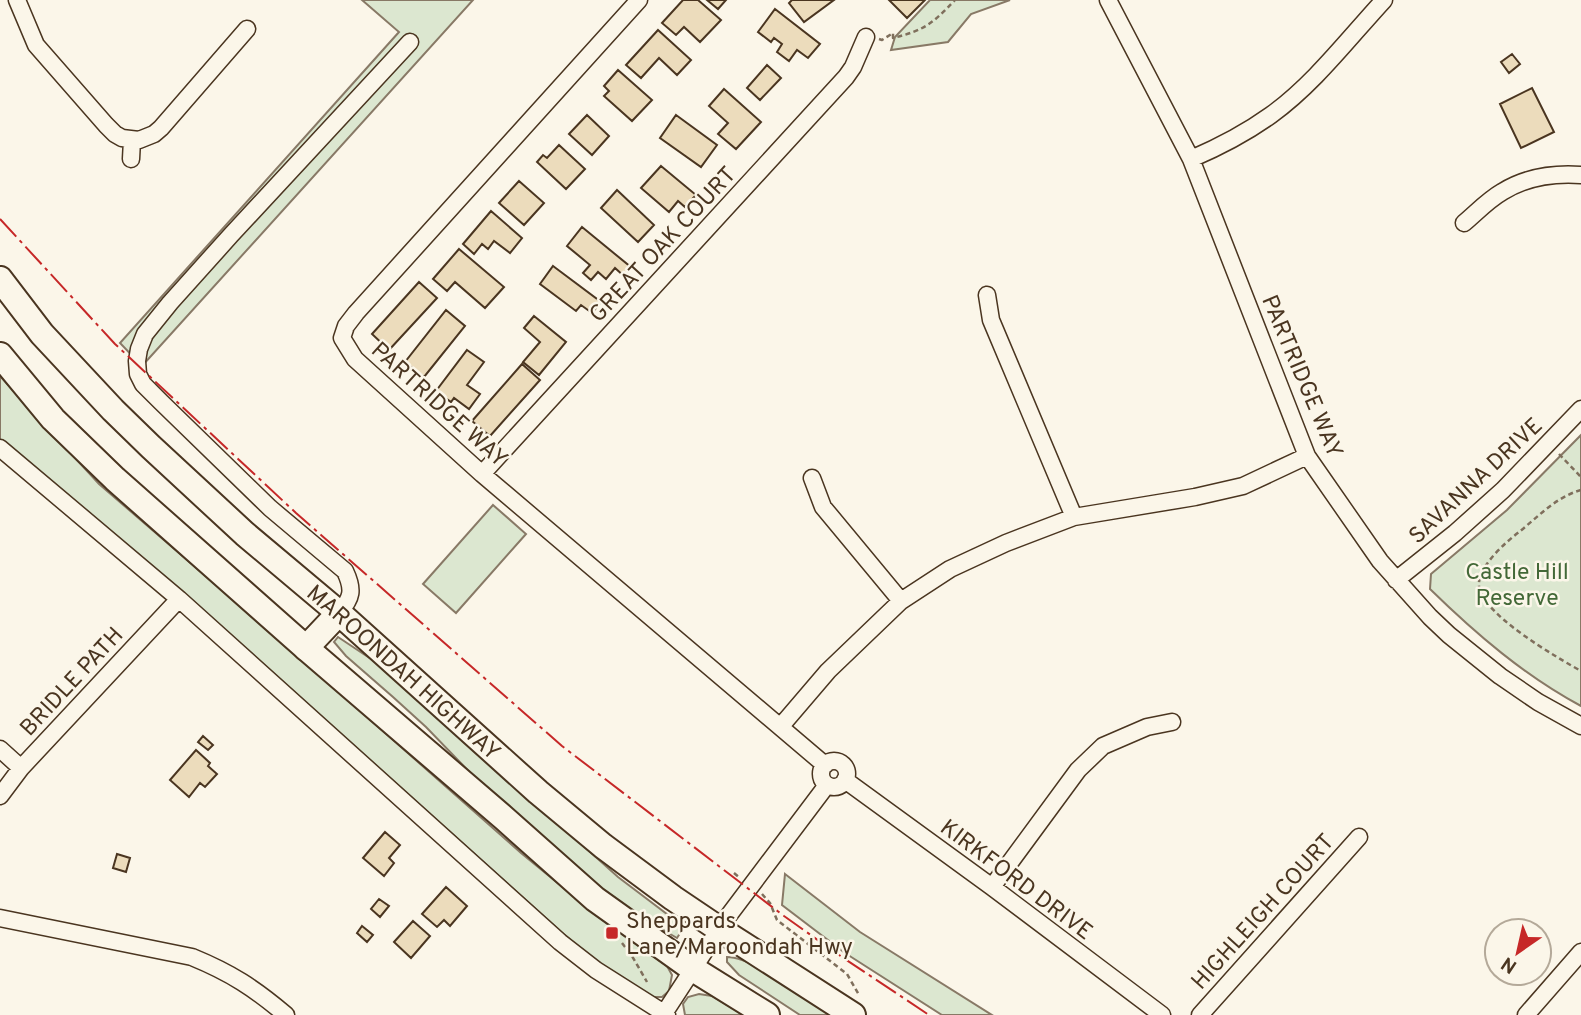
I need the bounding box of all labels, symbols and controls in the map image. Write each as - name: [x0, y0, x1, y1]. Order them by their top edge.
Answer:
- street label: GREAT OAK COURT: [584, 162, 744, 330]
- street label: PARTRIDGE WAY: [1253, 291, 1348, 463]
- street label: PARTRIDGE WAY: [364, 337, 513, 475]
- street label: SAVANNA DRIVE: [1404, 412, 1550, 551]
- park label: Castle Hill Reserve: [1465, 559, 1569, 614]
- street label: MAROONDAH HIGHWAY: [300, 580, 505, 768]
- street label: BRIDLE PATH: [15, 622, 131, 743]
- street label: KIRKFORD DRIVE: [933, 814, 1098, 948]
- street label: HIGHLEIGH COURT: [1186, 829, 1342, 997]
- place label: Sheppards Lane/Maroondah Hwy: [626, 908, 853, 963]
- north arrow: [1483, 917, 1553, 987]
- marker: Sheppards Lane/Maroondah Hwy: [604, 925, 620, 941]
- text: N: [1497, 951, 1522, 978]

